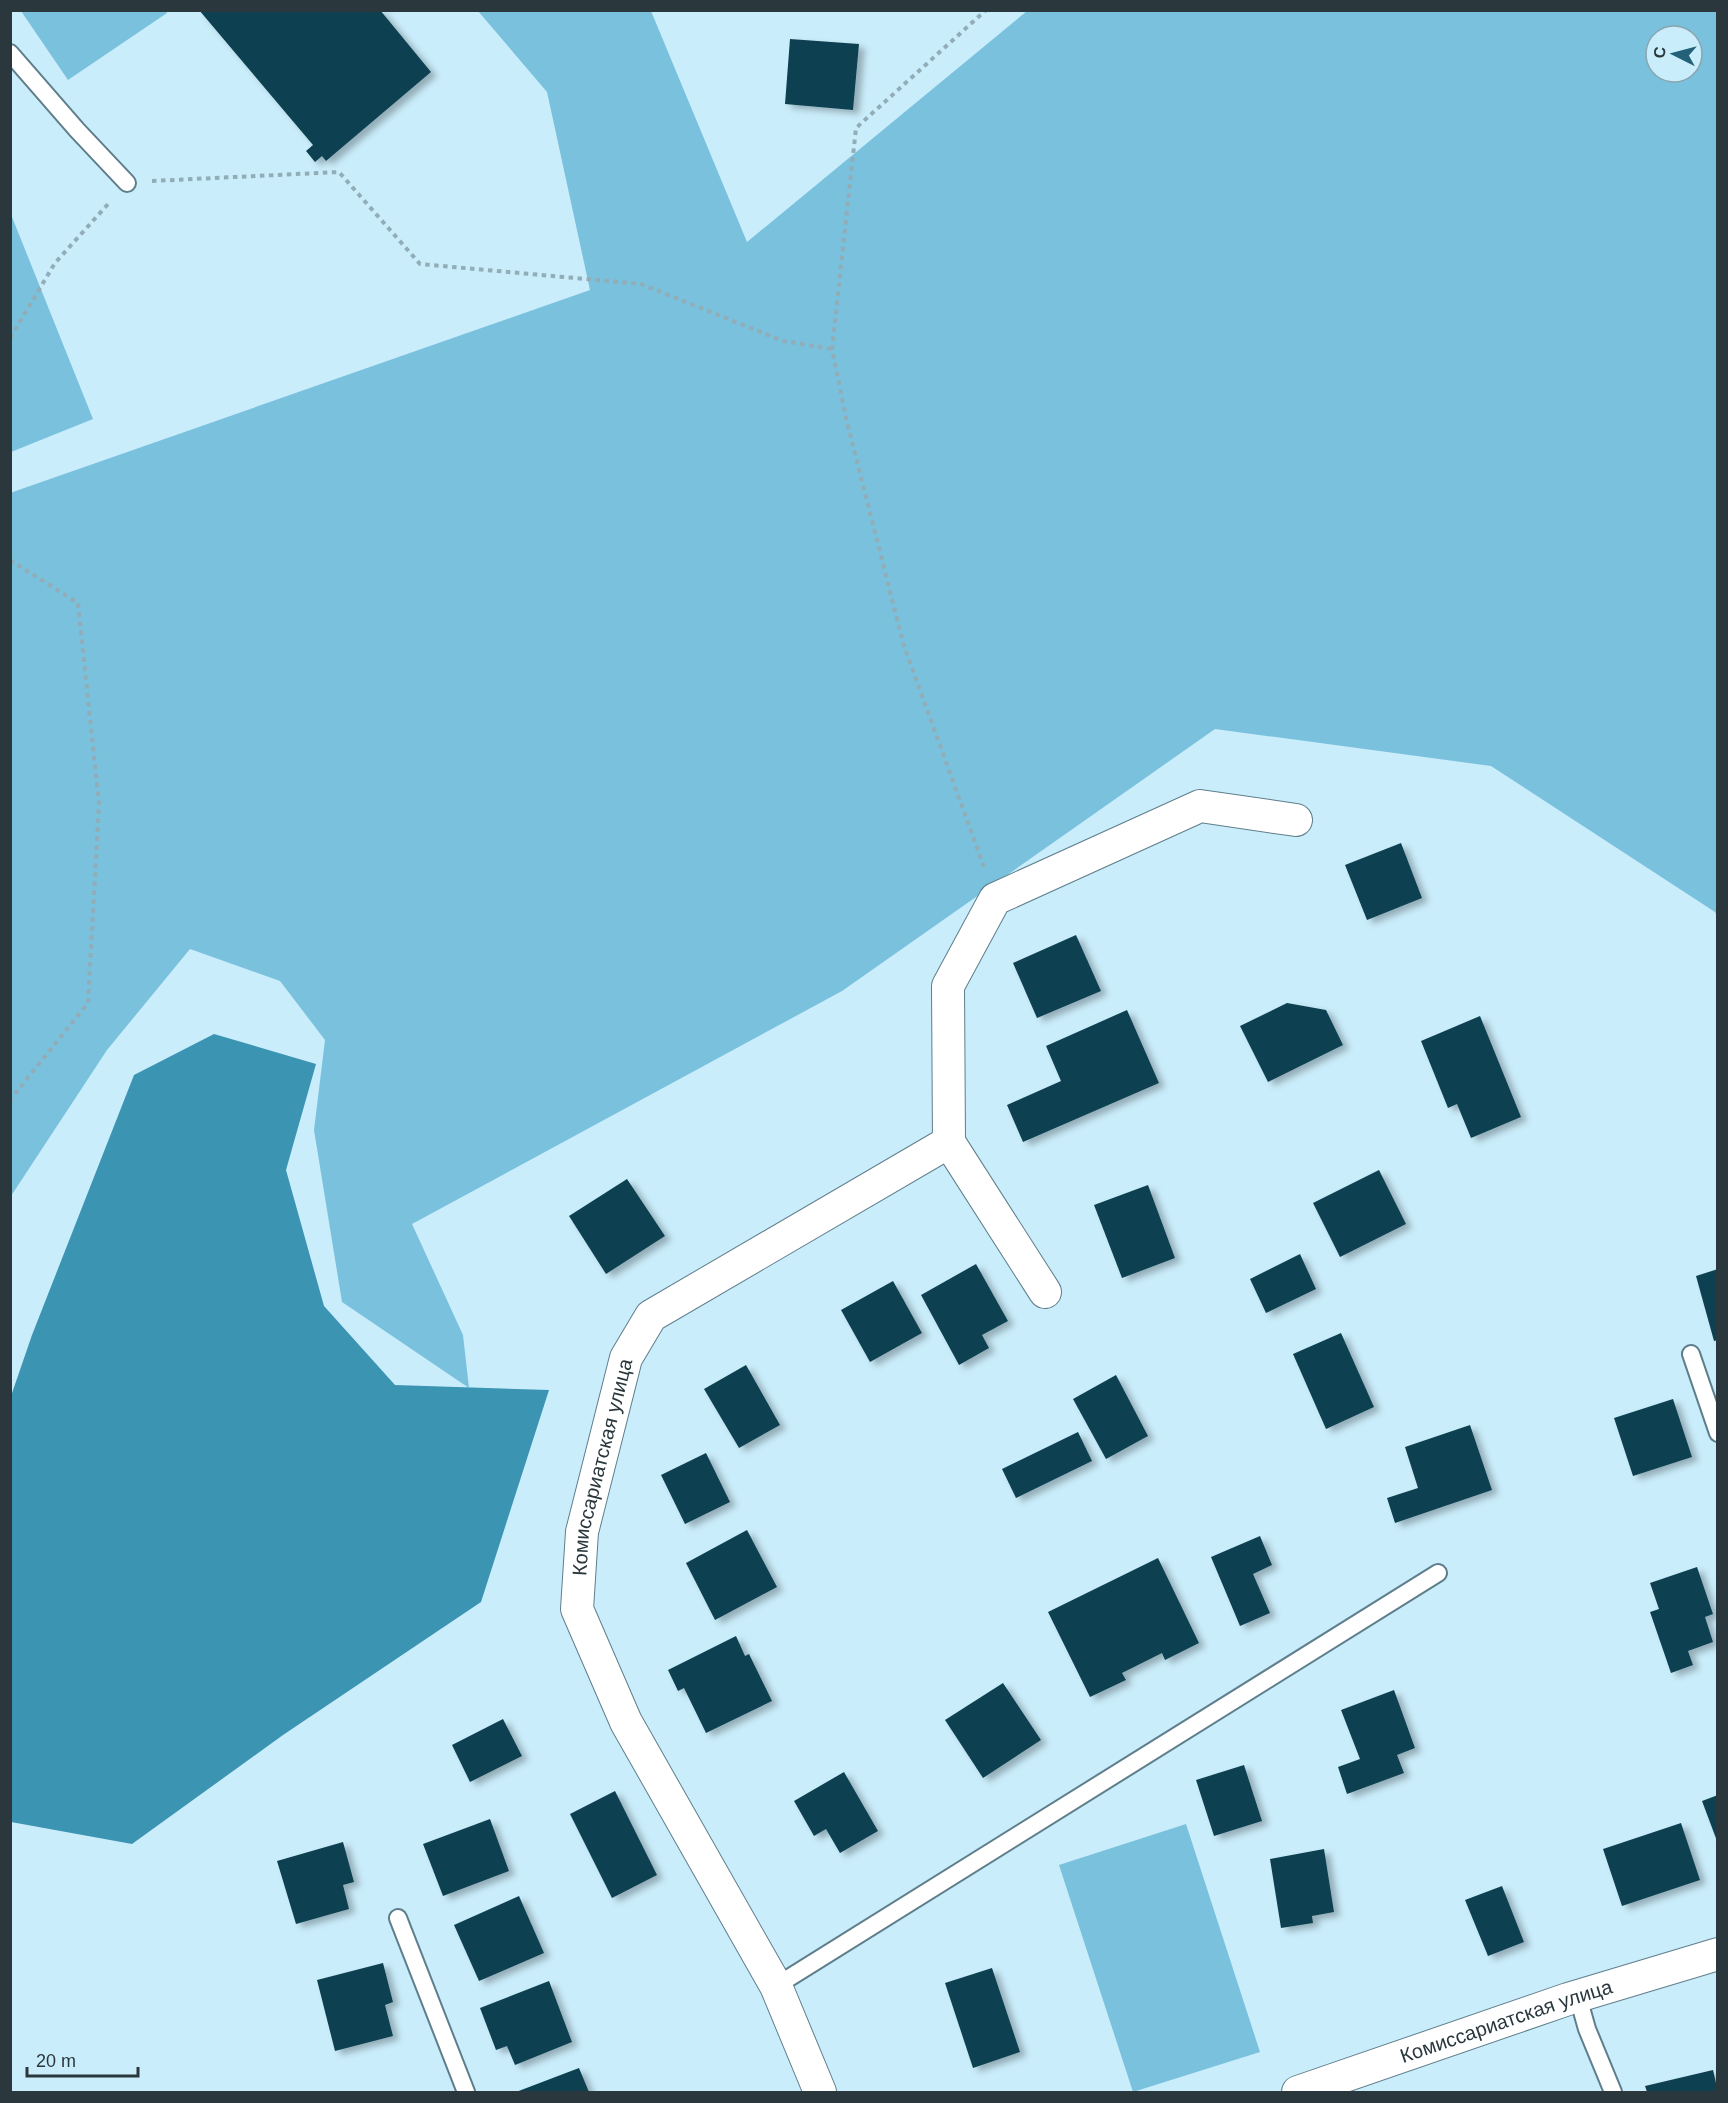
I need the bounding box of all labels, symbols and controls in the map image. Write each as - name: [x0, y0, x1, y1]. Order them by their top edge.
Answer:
- north arrow: [1644, 24, 1704, 84]
- text: С: [1651, 45, 1669, 59]
- street label: Комиссариатская улица: [568, 1355, 637, 1577]
- street label: Комиссариатская улица: [1397, 1975, 1616, 2067]
- scale bar: [27, 2040, 138, 2078]
- text: 20 m: [36, 2051, 76, 2071]

